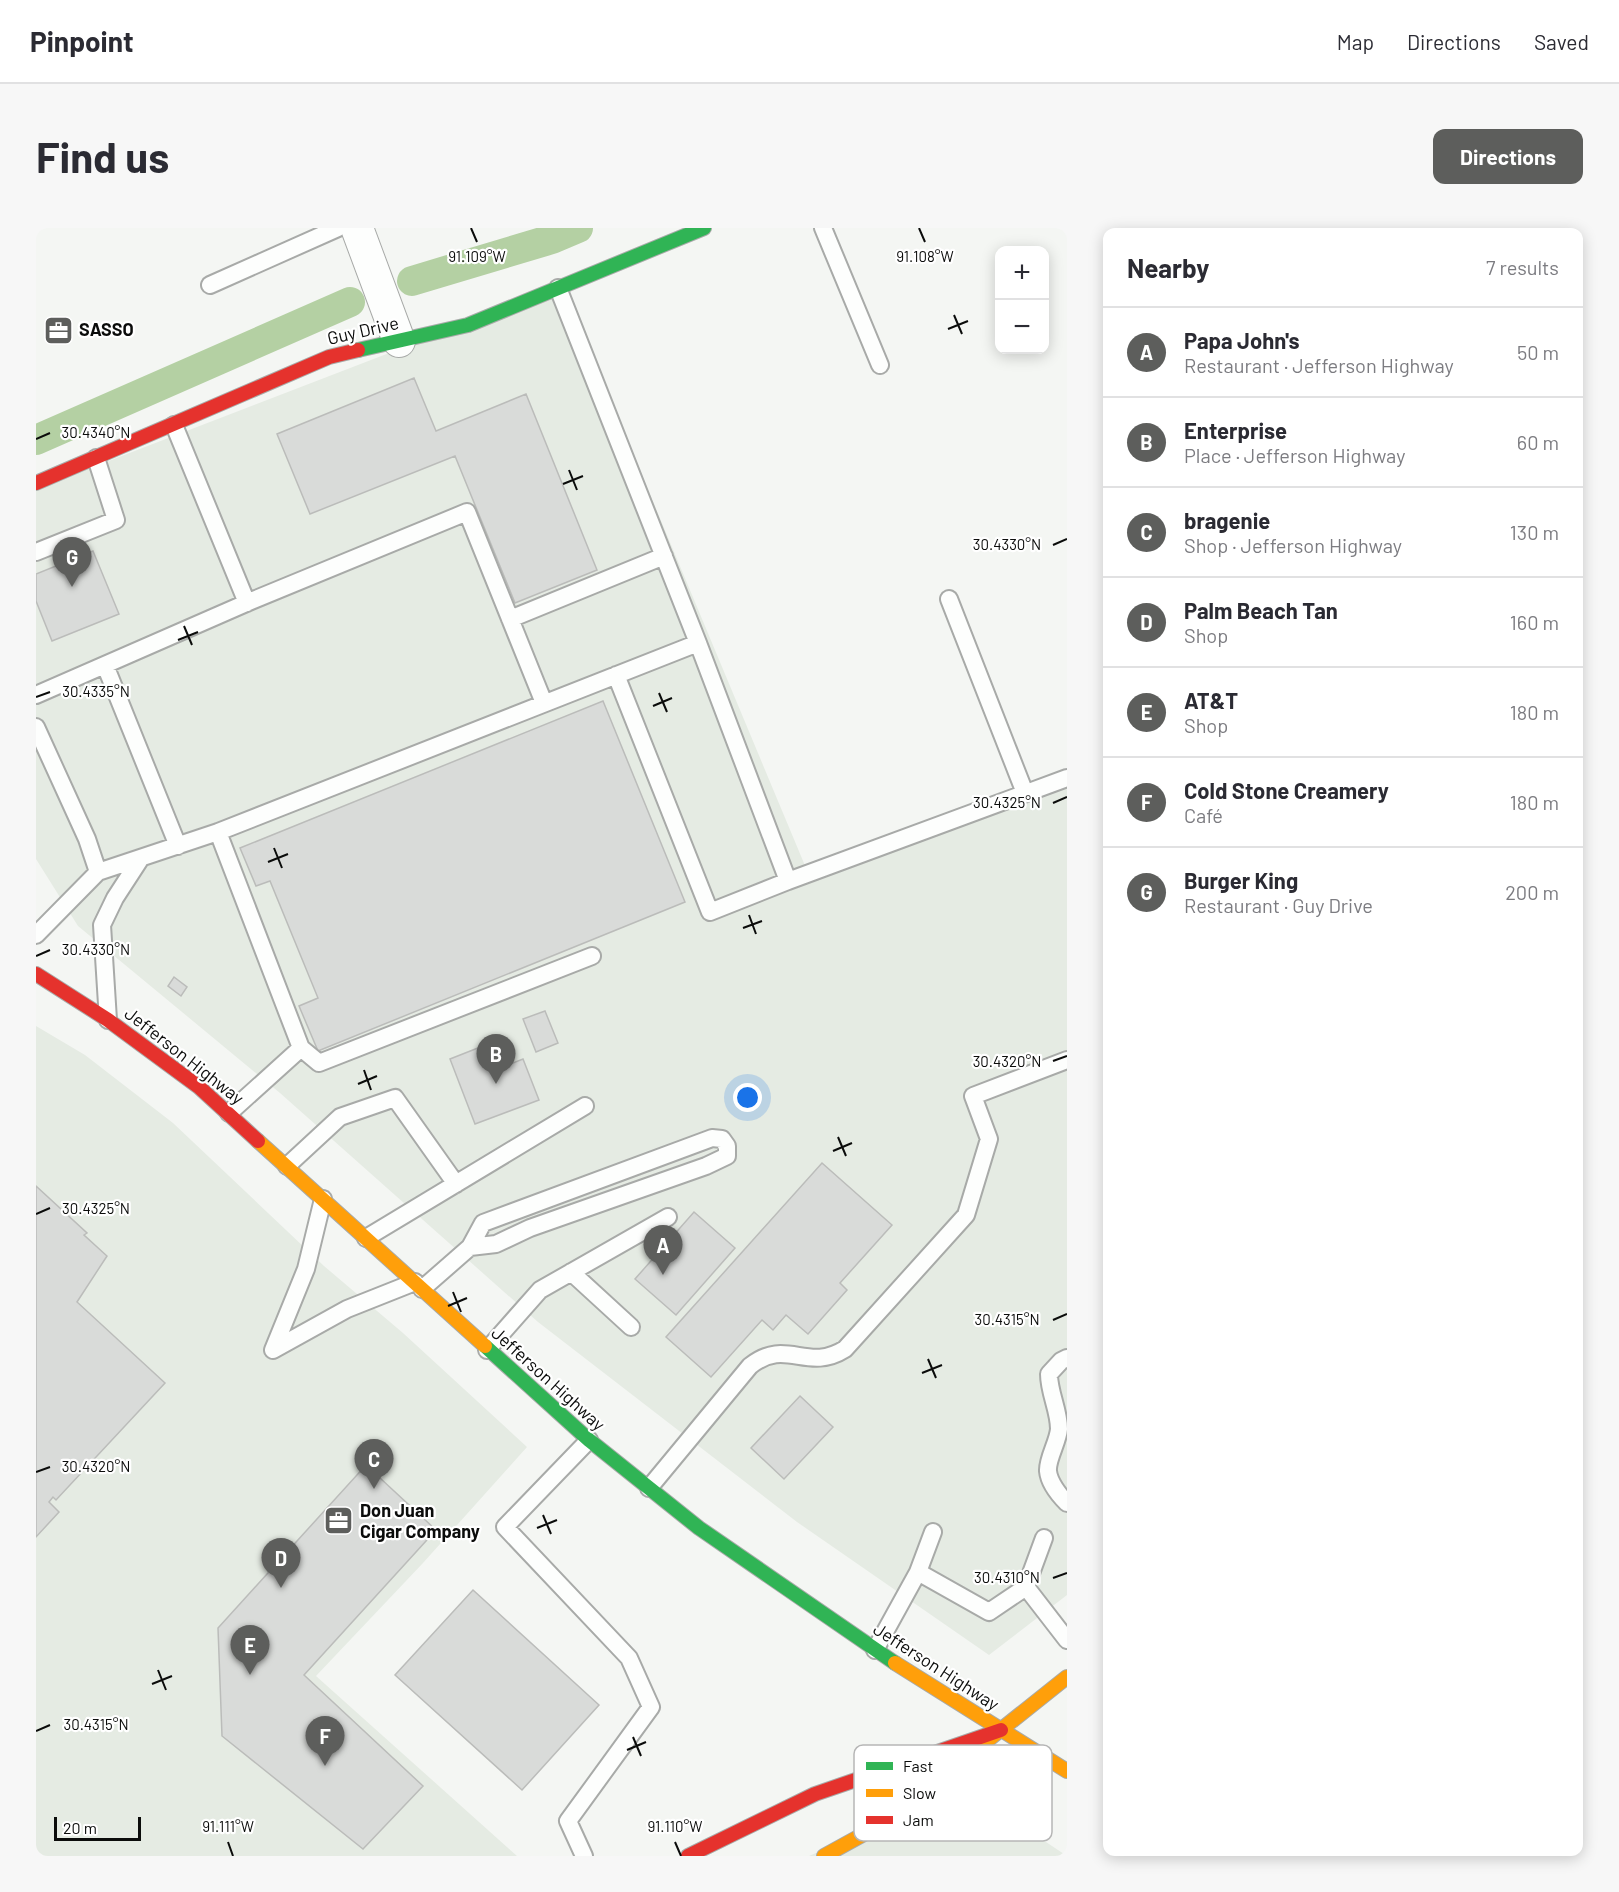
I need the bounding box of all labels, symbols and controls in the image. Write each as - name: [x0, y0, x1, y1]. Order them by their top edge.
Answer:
- text: Pinpoint: [30, 24, 134, 58]
- text: Map: [1337, 29, 1374, 54]
- text: Directions: [1407, 29, 1501, 54]
- text: Saved: [1534, 29, 1589, 54]
- button: Directions: [1433, 129, 1583, 184]
- text: Find us: [36, 131, 169, 181]
- map controls: [995, 246, 1049, 354]
- button: +: [995, 246, 1049, 300]
- text: 91.109°W: [448, 247, 506, 265]
- text: 91.108°W: [896, 247, 954, 265]
- text: Nearby: [1127, 252, 1209, 283]
- text: 7 results: [1486, 255, 1559, 279]
- button: −: [995, 300, 1049, 354]
- street label: Guy Drive: [325, 311, 401, 349]
- office icon: SASSO: [42, 314, 74, 346]
- place label: SASSO: [79, 318, 134, 340]
- text: Papa John's: [1184, 327, 1300, 353]
- text: A: [1140, 340, 1153, 364]
- text: 50 m: [1517, 340, 1559, 364]
- text: Restaurant · Jefferson Highway: [1184, 353, 1454, 377]
- text: Enterprise: [1184, 417, 1287, 443]
- text: 30.4340°N: [62, 423, 130, 441]
- text: B: [1140, 430, 1153, 454]
- text: 60 m: [1517, 430, 1559, 454]
- text: Place · Jefferson Highway: [1184, 443, 1405, 467]
- text: bragenie: [1184, 507, 1270, 533]
- text: C: [1140, 520, 1153, 544]
- text: 130 m: [1510, 520, 1559, 544]
- text: Shop · Jefferson Highway: [1184, 533, 1402, 557]
- text: 30.4330°N: [973, 535, 1041, 553]
- pin: G: [52, 538, 92, 587]
- text: Palm Beach Tan: [1184, 597, 1338, 623]
- text: D: [1140, 610, 1153, 634]
- text: 160 m: [1510, 610, 1559, 634]
- text: Shop: [1184, 623, 1228, 647]
- text: 30.4335°N: [62, 682, 130, 700]
- text: AT&T: [1184, 687, 1238, 713]
- text: E: [1141, 700, 1152, 724]
- text: 180 m: [1510, 700, 1559, 724]
- text: Shop: [1184, 713, 1228, 737]
- text: Cold Stone Creamery: [1184, 777, 1389, 803]
- text: F: [1141, 790, 1152, 814]
- text: 180 m: [1510, 790, 1559, 814]
- text: 30.4325°N: [973, 793, 1041, 811]
- text: Café: [1184, 803, 1223, 827]
- text: Burger King: [1184, 867, 1298, 893]
- text: G: [1140, 880, 1153, 904]
- text: 200 m: [1505, 880, 1559, 904]
- text: Restaurant · Guy Drive: [1184, 893, 1373, 917]
- text: 30.4330°N: [62, 940, 130, 958]
- street label: Jefferson Highway: [121, 1002, 249, 1109]
- pin: B: [476, 1034, 516, 1084]
- text: 30.4320°N: [973, 1052, 1041, 1070]
- your location: [733, 1083, 762, 1112]
- text: 30.4325°N: [62, 1199, 130, 1217]
- pin: A: [644, 1226, 682, 1275]
- text: 30.4315°N: [974, 1310, 1040, 1328]
- street label: Jefferson Highway: [487, 1321, 610, 1435]
- pin: C: [354, 1440, 394, 1489]
- text: 30.4320°N: [62, 1457, 130, 1475]
- place label: Don Juan Cigar Company: [360, 1499, 480, 1542]
- office icon: Don Juan Cigar Company: [323, 1505, 355, 1537]
- pin: D: [262, 1538, 300, 1588]
- text: 30.4310°N: [974, 1568, 1040, 1586]
- street label: Jefferson Highway: [870, 1617, 1004, 1715]
- pin: E: [230, 1626, 270, 1675]
- text: 30.4315°N: [63, 1715, 129, 1733]
- pin: F: [306, 1716, 344, 1766]
- legend: [854, 1745, 1052, 1841]
- text: Fast: [903, 1756, 933, 1775]
- text: Slow: [903, 1783, 936, 1802]
- text: Jam: [903, 1810, 934, 1829]
- scale bar: [54, 1814, 141, 1842]
- text: 91.111°W: [202, 1817, 254, 1835]
- text: 91.110°W: [648, 1817, 702, 1835]
- text: 20 m: [63, 1818, 97, 1837]

